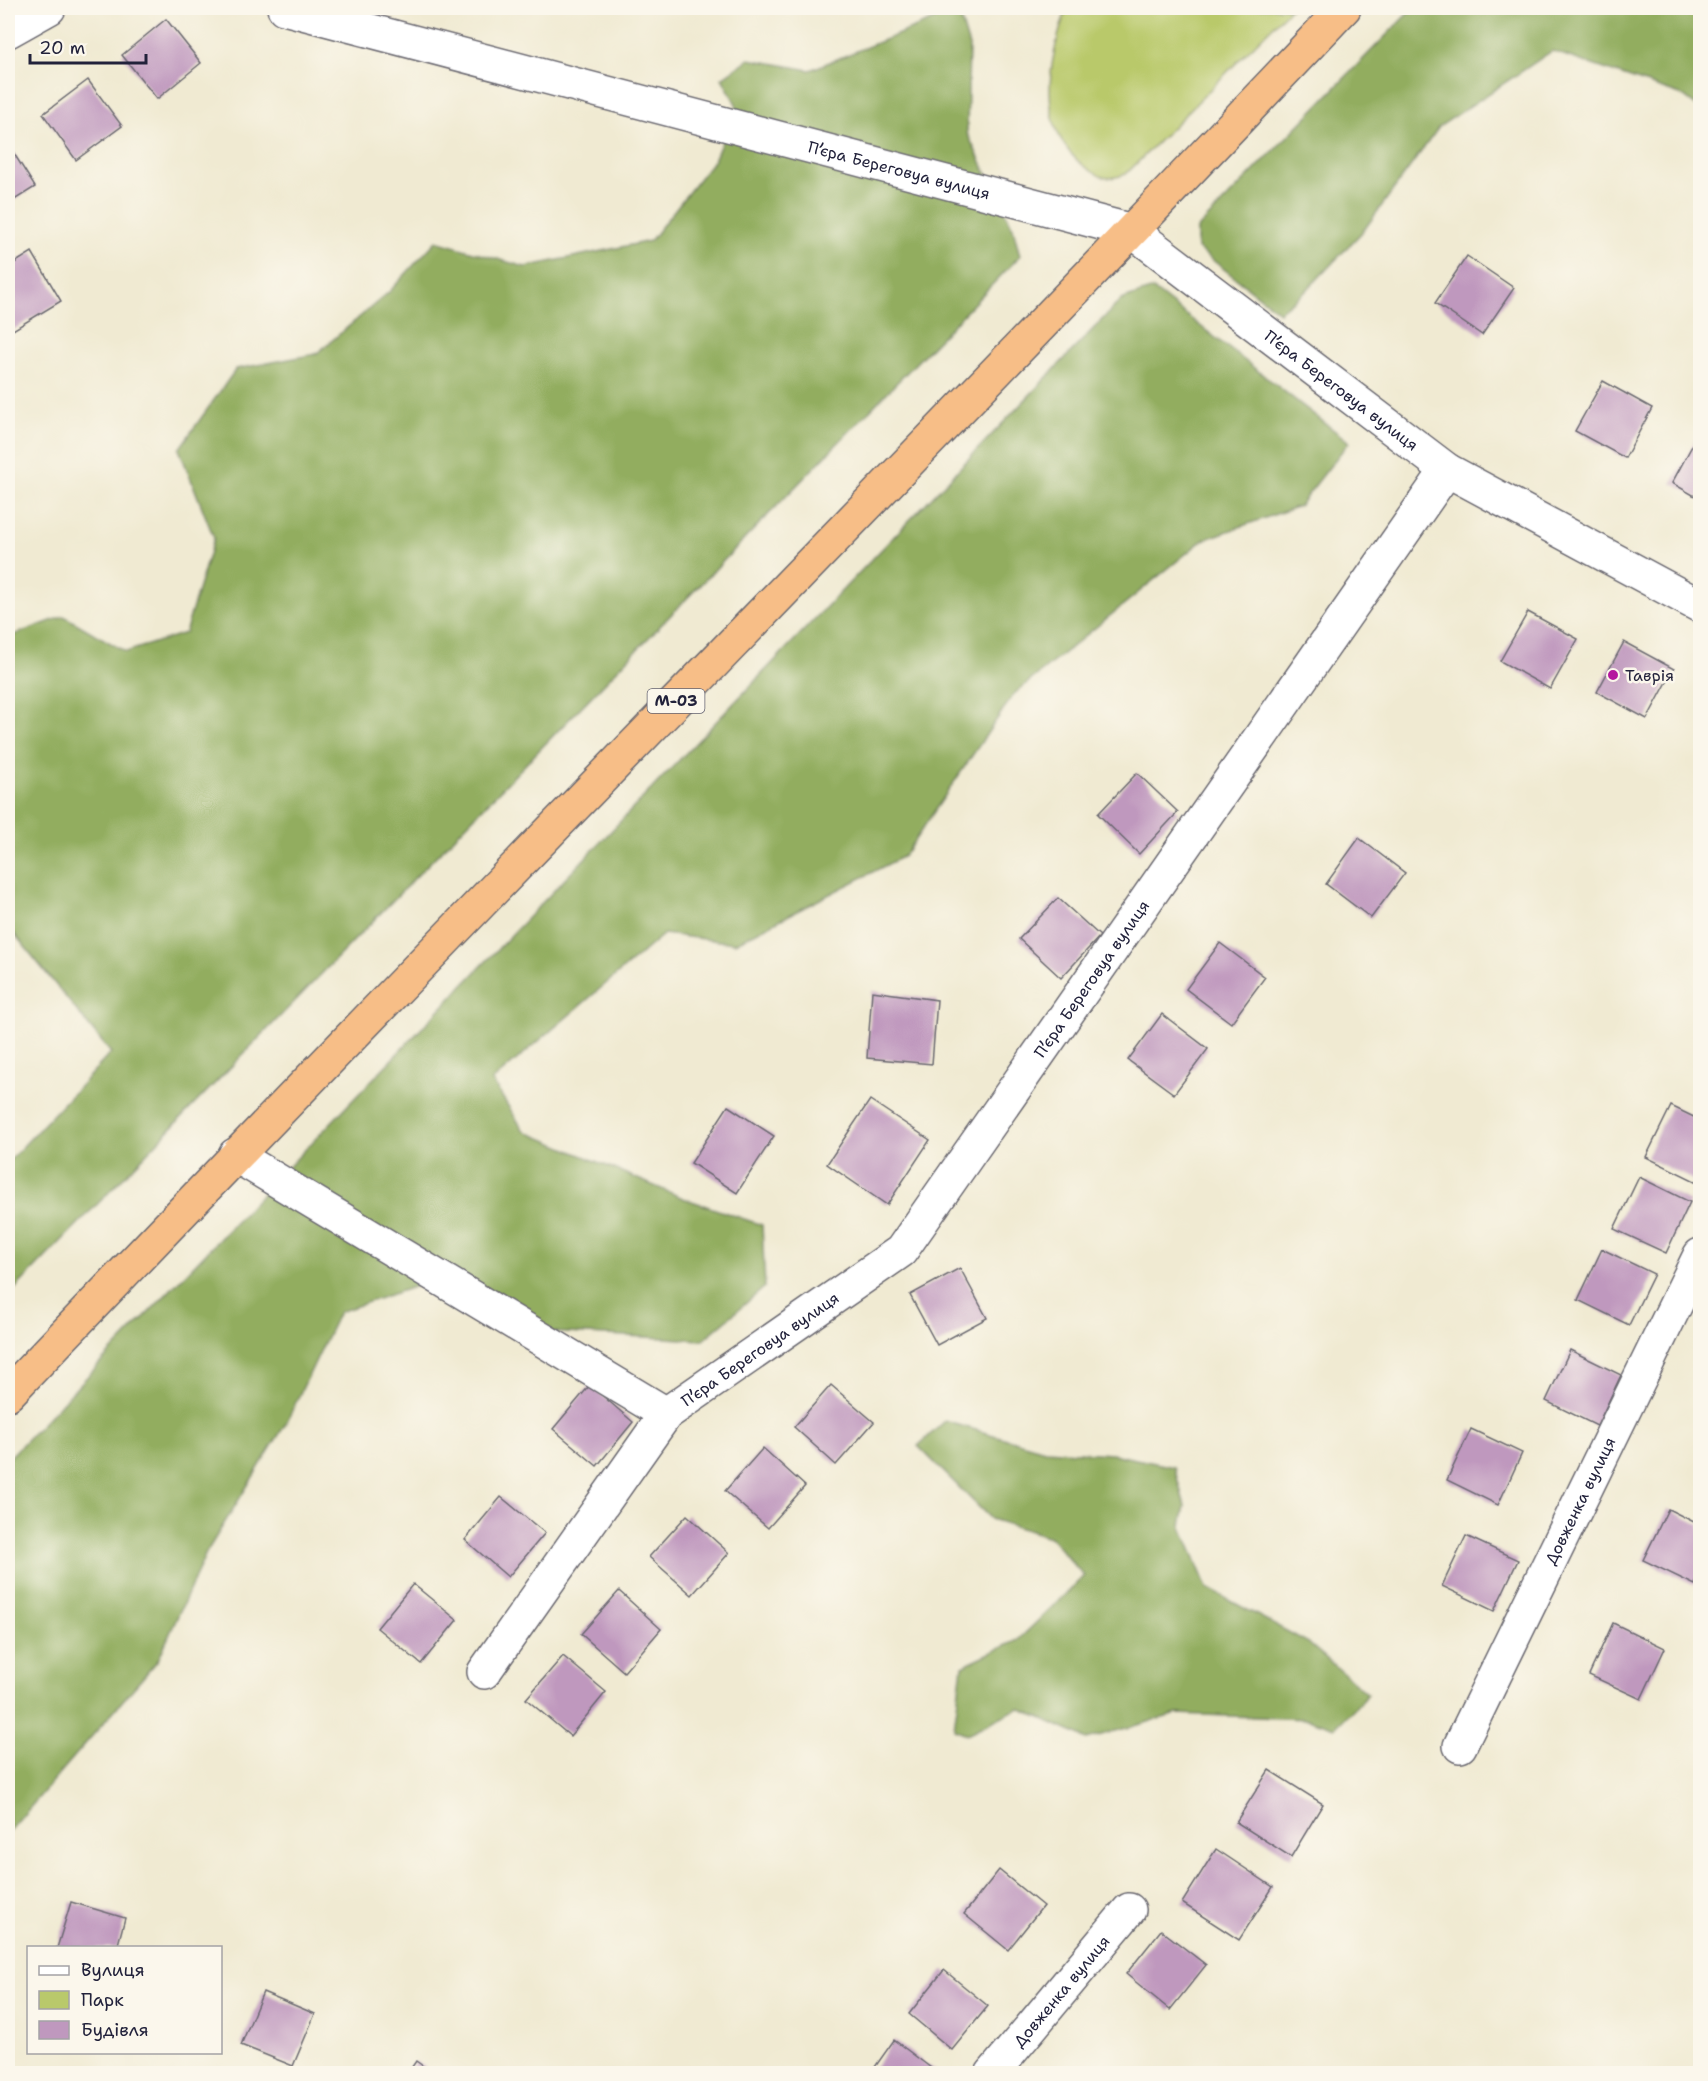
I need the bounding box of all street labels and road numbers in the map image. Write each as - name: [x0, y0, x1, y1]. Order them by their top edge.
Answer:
- street label: П’єра Береговуа вулиця: [806, 136, 992, 204]
- street label: П’єра Береговуа вулиця: [1261, 325, 1423, 455]
- road number: М-03: [648, 689, 704, 713]
- street label: П’єра Береговуа вулиця: [1029, 896, 1154, 1062]
- street label: П’єра Береговуа вулиця: [677, 1287, 843, 1411]
- street label: Довженка вулиця: [1540, 1433, 1620, 1568]
- street label: Довженка вулиця: [1008, 1931, 1114, 2051]

